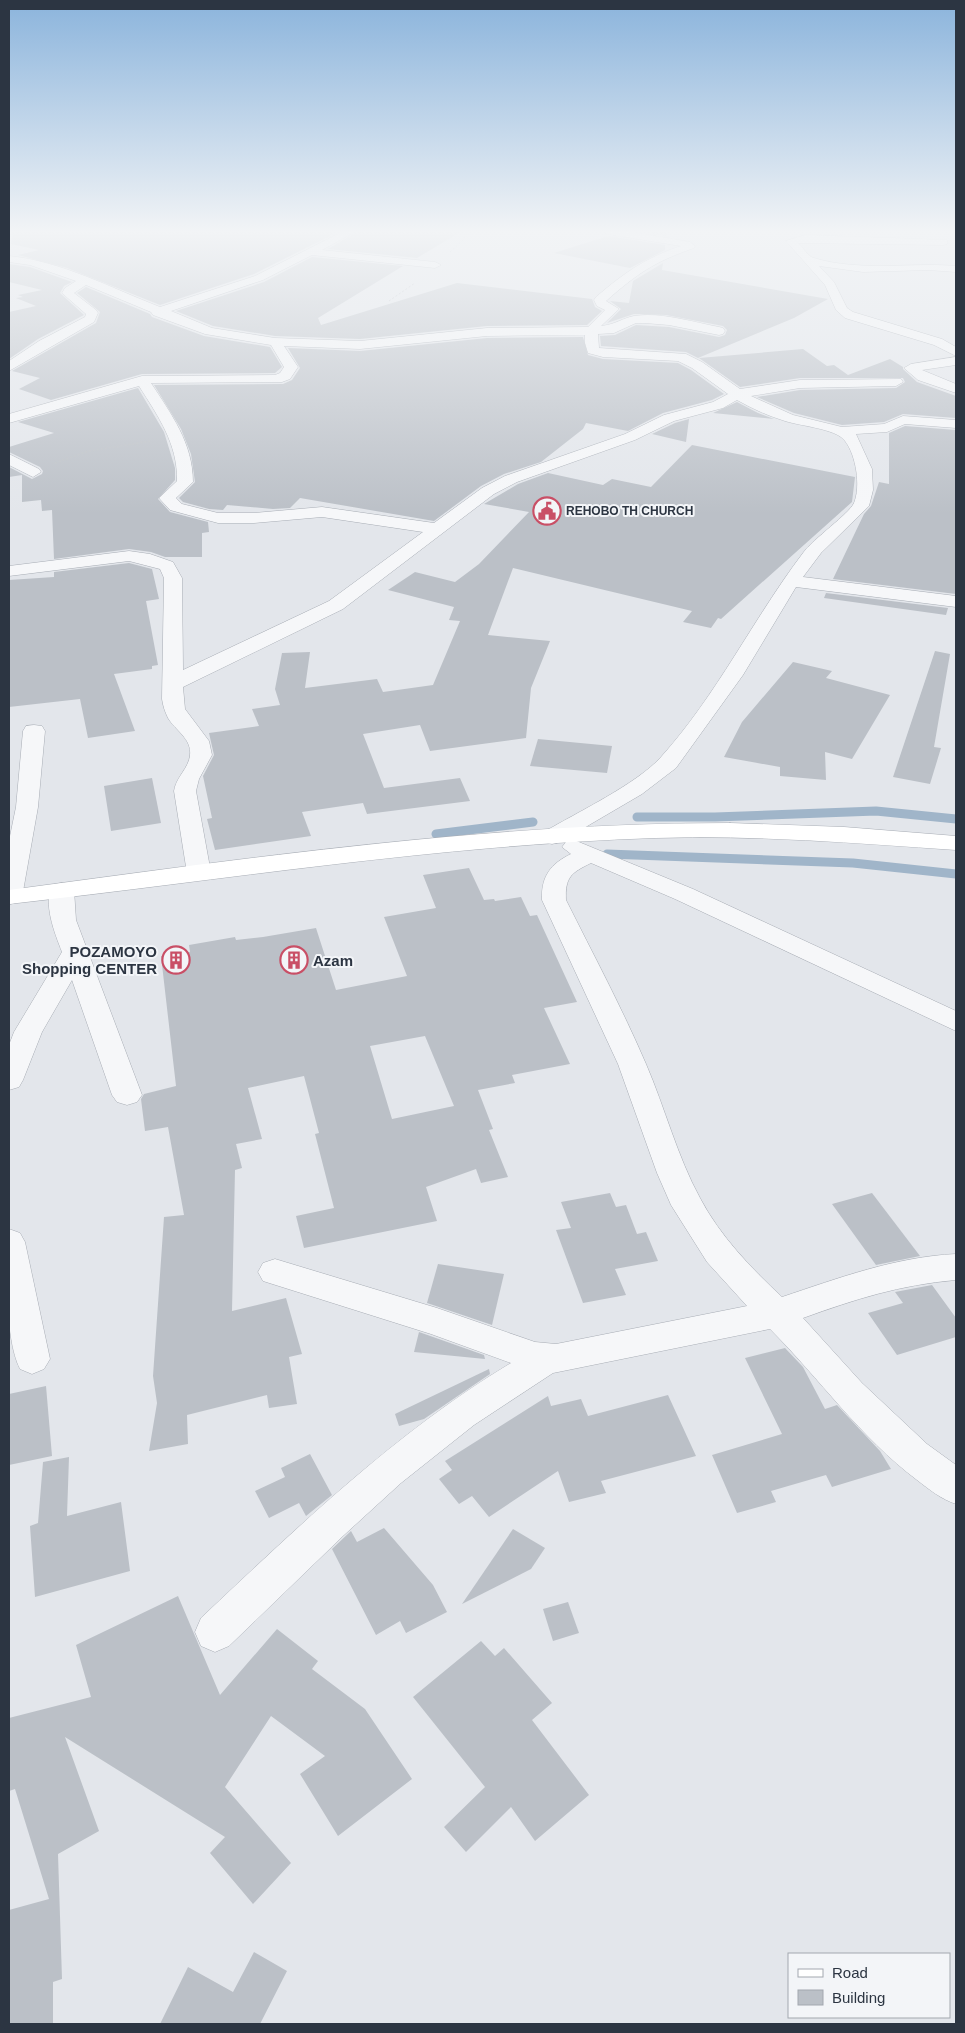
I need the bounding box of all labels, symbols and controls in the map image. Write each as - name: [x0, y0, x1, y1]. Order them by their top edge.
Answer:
- public building icon: REHOBO TH CHURCH: [532, 496, 562, 526]
- place label: REHOBO TH CHURCH: [566, 504, 693, 518]
- place label: POZAMOYO Shopping CENTER: [22, 943, 157, 977]
- building icon: POZAMOYO Shopping CENTER: [161, 945, 191, 975]
- building icon: Azam: [279, 945, 309, 975]
- place label: Azam: [313, 952, 353, 969]
- legend: [788, 1953, 950, 2018]
- text: Road: [832, 1964, 868, 1981]
- text: Building: [832, 1989, 885, 2006]

